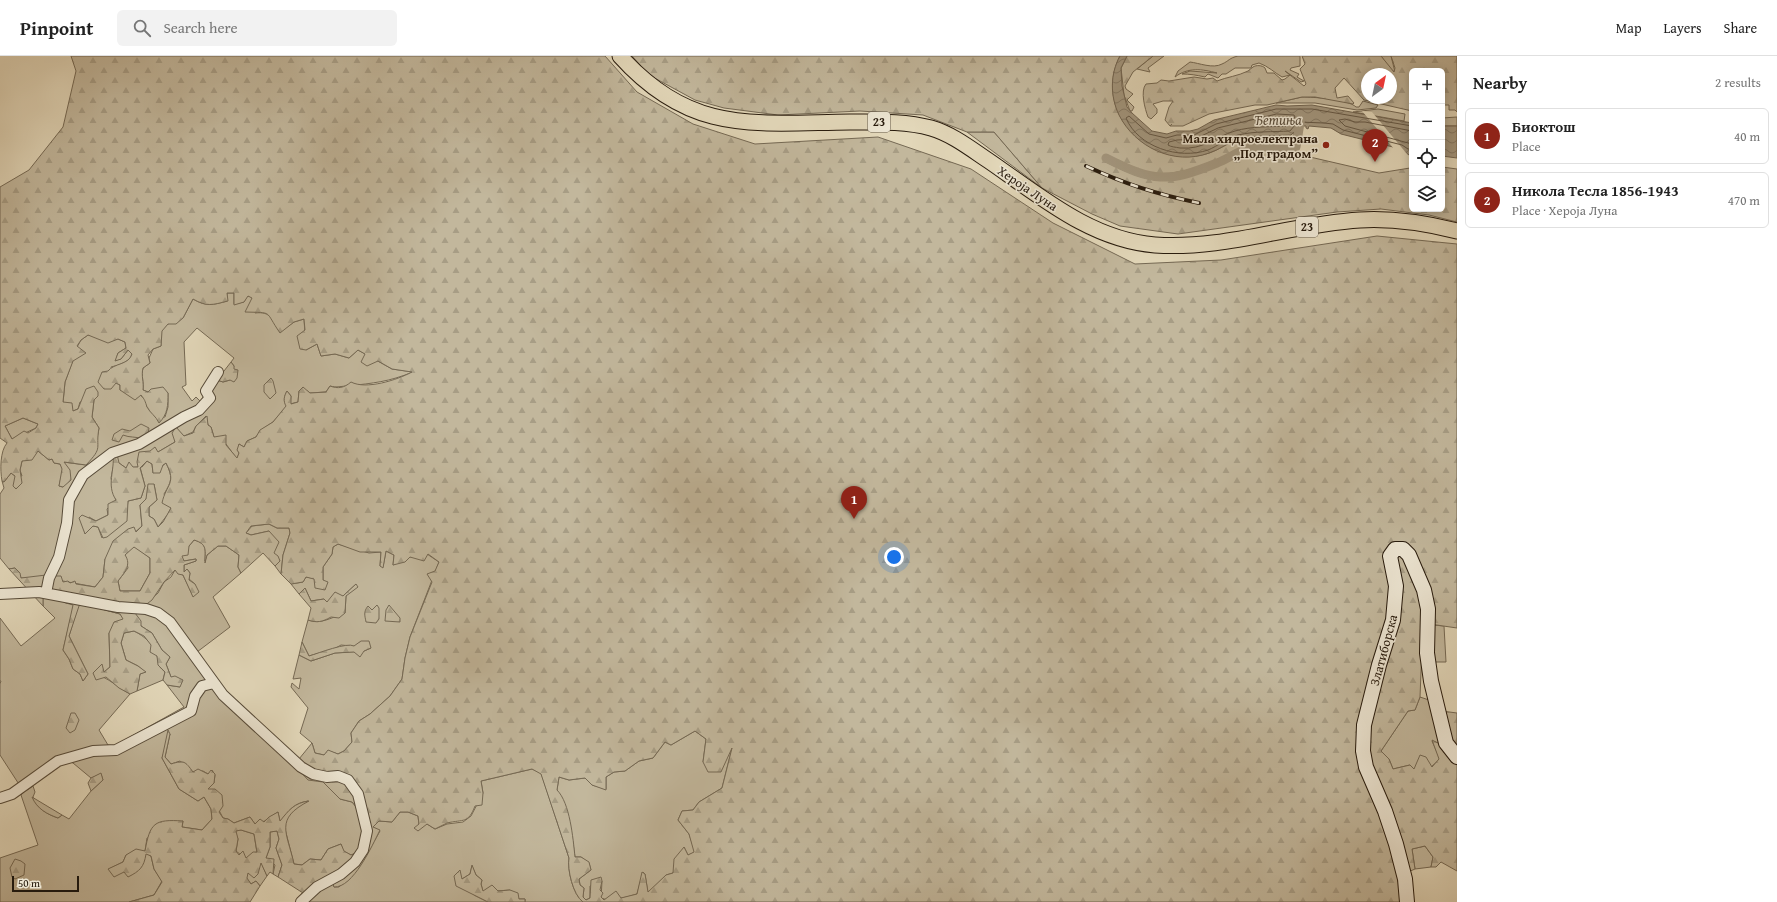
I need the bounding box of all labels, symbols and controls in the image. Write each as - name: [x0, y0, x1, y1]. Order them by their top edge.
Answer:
- search box: [117, 10, 397, 46]
- text: Pinpoint: [20, 14, 93, 42]
- icon: search: [131, 17, 153, 39]
- text: Search here: [163, 17, 237, 38]
- text: Map: [1616, 18, 1642, 38]
- text: Layers: [1664, 18, 1702, 38]
- text: Share: [1724, 18, 1757, 38]
- north arrow: [1361, 68, 1397, 104]
- map controls: [1409, 68, 1445, 212]
- button: +: [1409, 68, 1445, 104]
- text: Nearby: [1473, 70, 1527, 95]
- text: 2 results: [1715, 73, 1761, 92]
- button: −: [1409, 104, 1445, 140]
- water label: Ђетиња: [1254, 110, 1302, 130]
- road number: 23: [868, 112, 890, 132]
- text: Биоктош: [1512, 116, 1576, 137]
- text: 1: [1484, 127, 1490, 146]
- text: 40 m: [1734, 127, 1760, 146]
- place label: Мала хидроелектрана „Под градом”: [1182, 129, 1318, 163]
- pin: 2: [1362, 129, 1388, 162]
- text: Place: [1512, 137, 1541, 156]
- marker: Мала хидроелектрана „Под градом”: [1321, 140, 1331, 150]
- button: locate: [1409, 140, 1445, 176]
- street label: Хероја Луна: [994, 161, 1062, 216]
- button: layers: [1409, 176, 1445, 212]
- text: Никола Тесла 1856-1943: [1512, 180, 1679, 201]
- text: 2: [1484, 191, 1490, 210]
- text: 470 m: [1728, 191, 1760, 210]
- text: Place · Хероја Луна: [1512, 201, 1618, 220]
- road number: 23: [1296, 217, 1318, 237]
- pin: 1: [841, 486, 867, 519]
- your location: [884, 547, 904, 567]
- street label: Златиборска: [1365, 612, 1402, 688]
- scale bar: [12, 874, 79, 893]
- text: 50 m: [18, 875, 40, 891]

